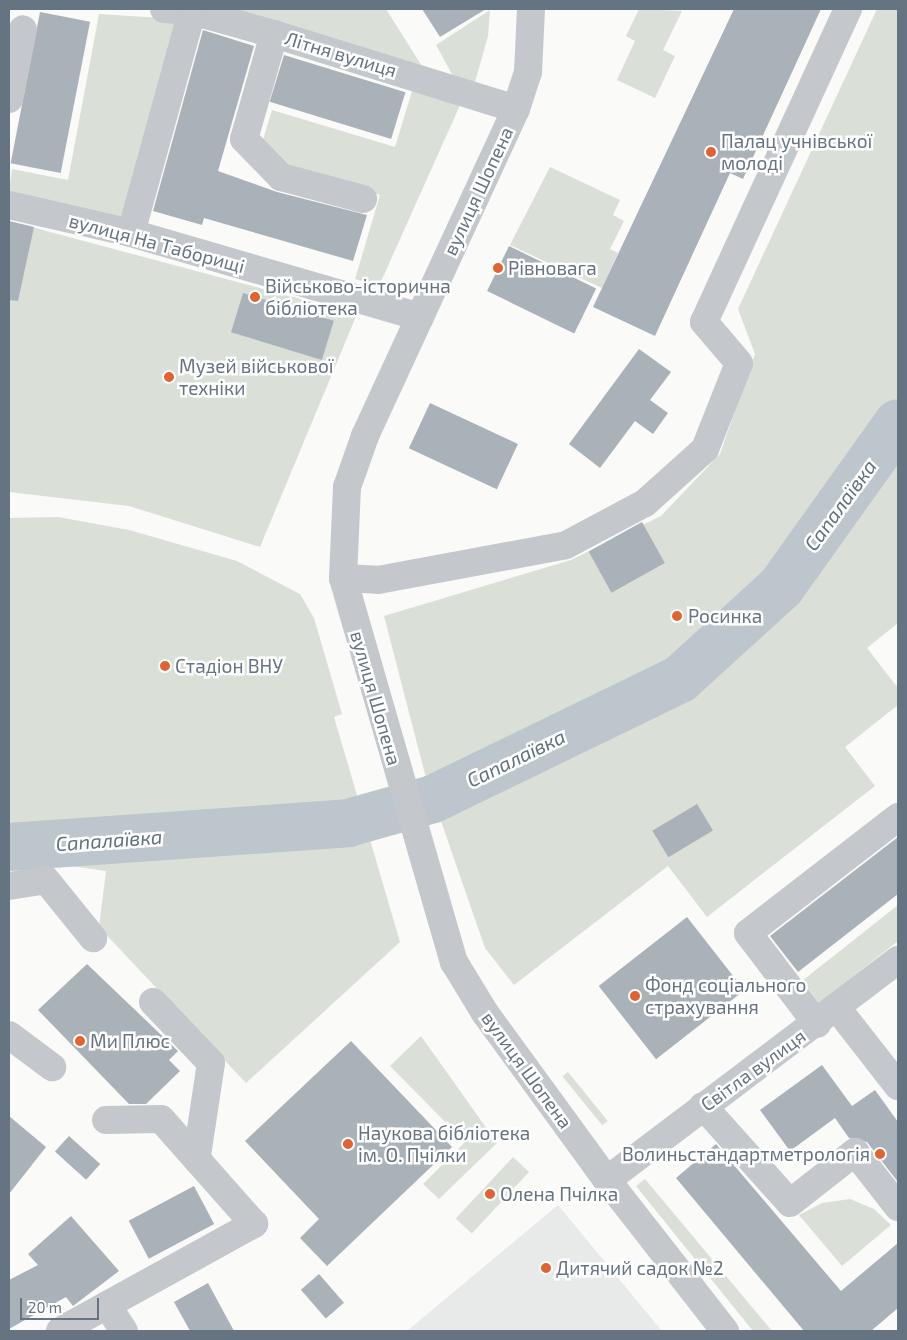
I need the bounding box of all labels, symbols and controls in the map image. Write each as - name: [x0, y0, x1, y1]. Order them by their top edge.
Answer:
- street label: Літня вулиця: [283, 26, 399, 82]
- street label: вулиця Шопена: [438, 123, 518, 259]
- place label: Палац учнівської молоді: [721, 130, 872, 174]
- marker: Палац учнівської молоді: [705, 146, 717, 158]
- street label: вулиця На Таборищі: [67, 209, 247, 277]
- place label: Рівновага: [508, 257, 597, 279]
- marker: Рівновага: [492, 262, 504, 274]
- place label: Військово-історична бібліотека: [265, 275, 451, 319]
- marker: Військово-історична бібліотека: [249, 291, 261, 303]
- place label: Музей військової техніки: [179, 355, 334, 399]
- marker: Музей військової техніки: [163, 371, 175, 383]
- water label: Сапалаївка: [799, 455, 881, 555]
- place label: Росинка: [688, 605, 762, 627]
- marker: Росинка: [670, 609, 684, 623]
- street label: вулиця Шопена: [346, 628, 406, 768]
- place label: Стадіон ВНУ: [175, 655, 283, 677]
- marker: Стадіон ВНУ: [159, 660, 171, 672]
- water label: Сапалаївка: [463, 724, 569, 792]
- water label: Сапалаївка: [55, 824, 163, 856]
- place label: Фонд соціального страхування: [645, 974, 806, 1018]
- marker: Фонд соціального страхування: [629, 990, 641, 1002]
- street label: вулиця Шопена: [477, 1007, 577, 1133]
- street label: Світла вулиця: [696, 1024, 810, 1116]
- place label: Ми Плюс: [90, 1030, 170, 1052]
- marker: Ми Плюс: [74, 1035, 86, 1047]
- place label: Наукова бібліотека ім. О. Пчілки: [358, 1122, 530, 1166]
- marker: Наукова бібліотека ім. О. Пчілки: [342, 1138, 354, 1150]
- place label: Волиньстандартметрологія: [622, 1143, 870, 1165]
- marker: Волиньстандартметрологія: [874, 1148, 886, 1160]
- place label: Олена Пчілка: [500, 1183, 618, 1205]
- marker: Олена Пчілка: [484, 1188, 496, 1200]
- place label: Дитячий садок №2: [556, 1257, 724, 1279]
- marker: Дитячий садок №2: [540, 1262, 552, 1274]
- scale bar: [22, 1288, 101, 1320]
- text: 20 m: [28, 1298, 62, 1316]

